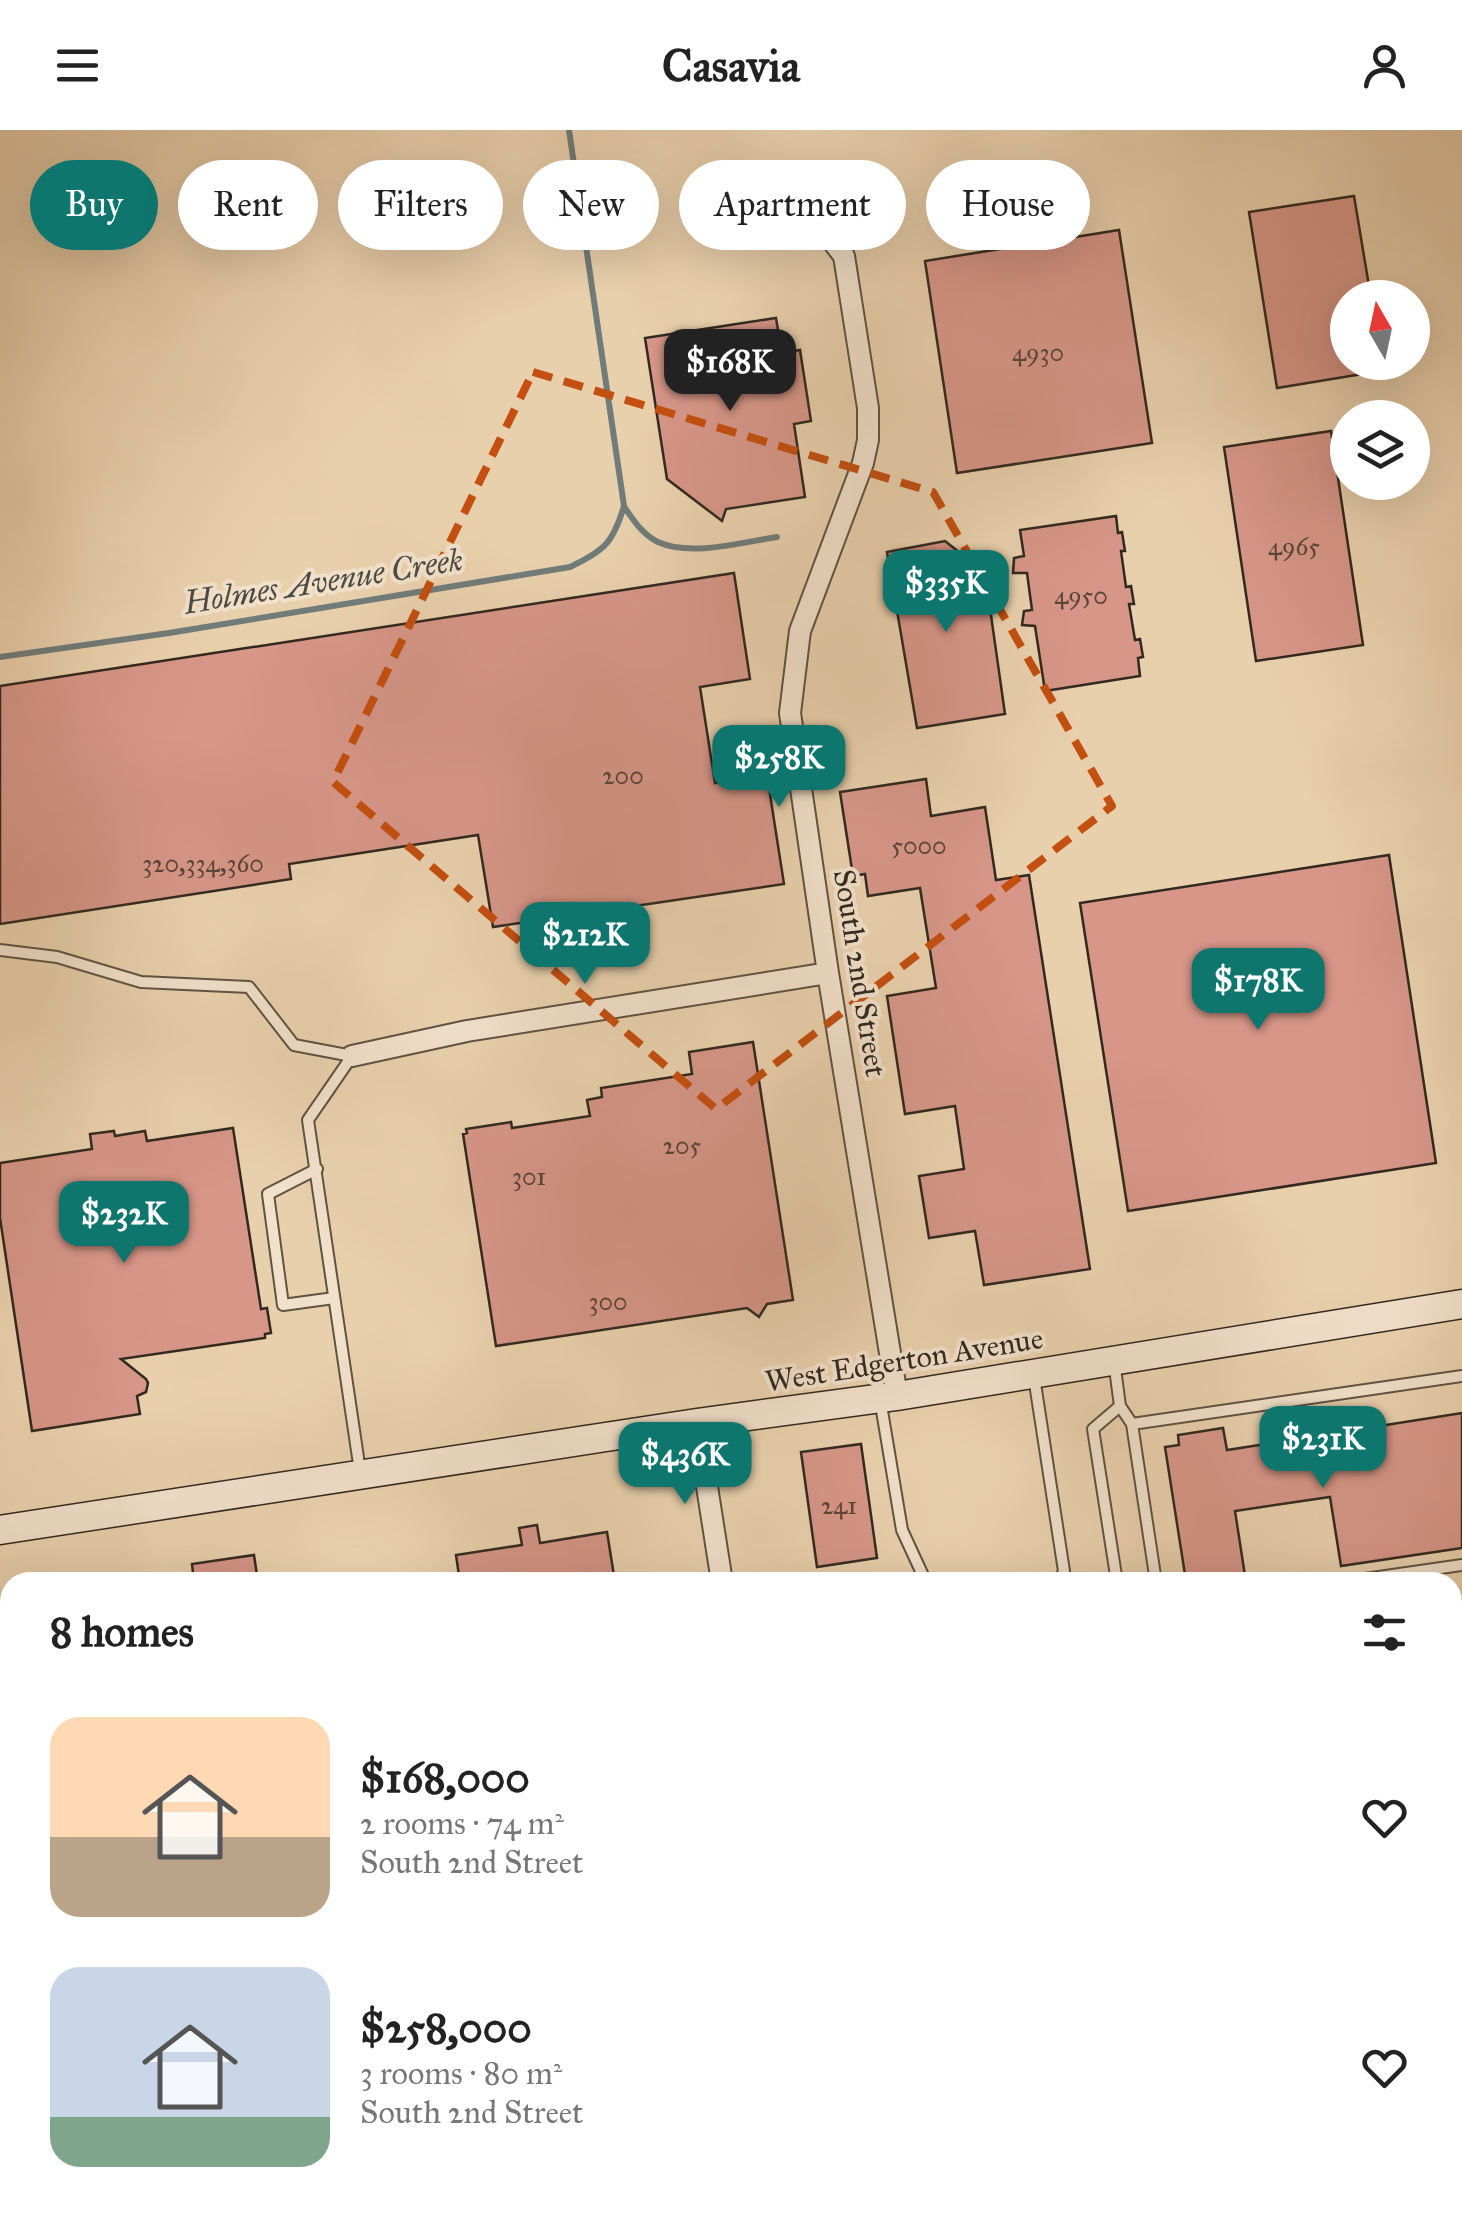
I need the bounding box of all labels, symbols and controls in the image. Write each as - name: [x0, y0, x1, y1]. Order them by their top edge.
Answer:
- icon: menu: [50, 38, 105, 93]
- text: Casavia: [662, 38, 800, 93]
- icon: person: [1357, 38, 1412, 93]
- chip: Buy: [30, 160, 158, 250]
- chip: Rent: [178, 160, 318, 250]
- chip: Filters: [338, 160, 503, 250]
- chip: New: [523, 160, 659, 250]
- chip: Apartment: [679, 160, 906, 250]
- chip: House: [926, 160, 1090, 250]
- north arrow: [1330, 280, 1430, 380]
- map controls: [1330, 280, 1430, 500]
- pin: $168K: [660, 329, 800, 414]
- house number: 4930: [1012, 337, 1064, 368]
- text: $168K: [686, 342, 774, 381]
- button: layers: [1330, 400, 1430, 500]
- house number: 4965: [1268, 531, 1320, 562]
- water label: Holmes Avenue Creek: [180, 540, 465, 623]
- pin: $335K: [876, 550, 1016, 635]
- text: $335K: [905, 563, 987, 602]
- house number: 4950: [1054, 580, 1108, 611]
- pin: $258K: [709, 725, 849, 810]
- text: $258K: [734, 738, 824, 777]
- house number: 200: [602, 760, 644, 791]
- house number: 5000: [891, 830, 947, 861]
- house number: 320,334,360: [142, 848, 264, 879]
- street label: South 2nd Street: [826, 867, 894, 1080]
- pin: $212K: [515, 902, 655, 987]
- text: $212K: [542, 915, 628, 954]
- pin: $178K: [1188, 948, 1328, 1033]
- text: $178K: [1214, 961, 1302, 1000]
- house number: 205: [663, 1130, 702, 1161]
- house number: 301: [512, 1161, 546, 1192]
- pin: $232K: [54, 1181, 194, 1266]
- text: $232K: [81, 1194, 167, 1233]
- house number: 300: [588, 1286, 628, 1317]
- street label: West Edgerton Avenue: [763, 1320, 1045, 1400]
- pin: $231K: [1253, 1406, 1393, 1491]
- text: $231K: [1281, 1419, 1365, 1458]
- pin: $436K: [615, 1422, 755, 1507]
- text: $436K: [641, 1435, 729, 1474]
- house number: 241: [821, 1490, 857, 1521]
- icon: filters: [1357, 1605, 1412, 1660]
- text: 8 homes: [50, 1606, 194, 1658]
- text: $168,000: [360, 1752, 530, 1804]
- icon: home: [130, 1757, 250, 1877]
- icon: heart: [1357, 1790, 1412, 1845]
- text: 2 rooms · 74 m²: [360, 1804, 564, 1843]
- text: South 2nd Street: [360, 1843, 583, 1882]
- text: $258,000: [360, 2002, 532, 2054]
- icon: home: [130, 2007, 250, 2127]
- icon: heart: [1357, 2040, 1412, 2095]
- text: 3 rooms · 80 m²: [360, 2054, 562, 2093]
- text: South 2nd Street: [360, 2093, 583, 2132]

